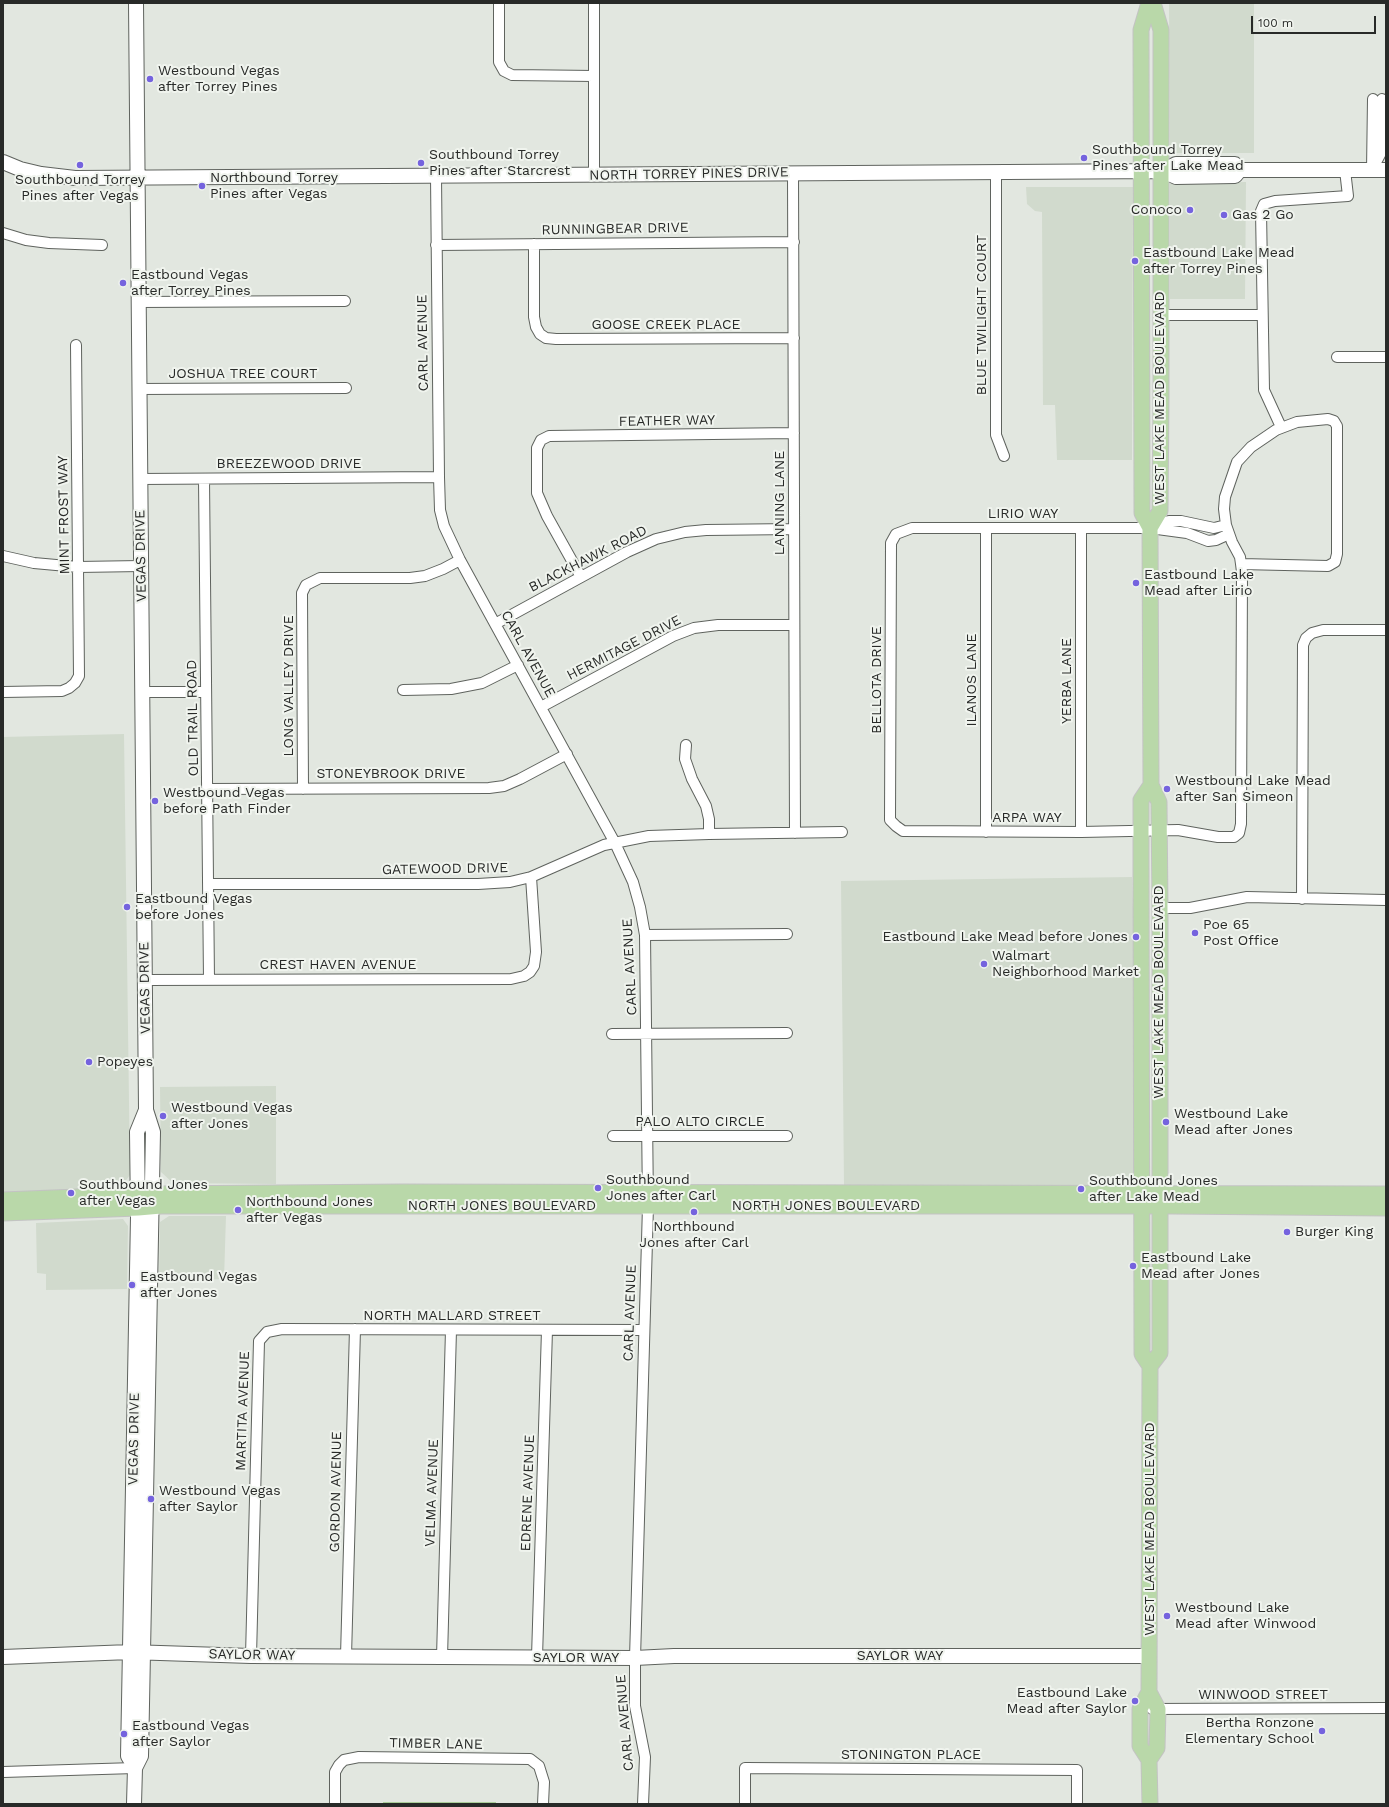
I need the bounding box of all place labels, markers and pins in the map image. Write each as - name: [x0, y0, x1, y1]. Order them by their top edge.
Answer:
- place label: Westbound Vegas after Torrey Pines: [158, 63, 280, 96]
- marker: Westbound Vegas after Torrey Pines: [145, 74, 155, 84]
- place label: Southbound Torrey Pines after Lake Mead: [1092, 142, 1244, 174]
- place label: Southbound Torrey Pines after Starcrest: [429, 147, 570, 180]
- marker: Southbound Torrey Pines after Lake Mead: [1079, 153, 1089, 163]
- marker: Southbound Torrey Pines after Starcrest: [416, 158, 426, 168]
- marker: Southbound Torrey Pines after Vegas: [75, 160, 85, 170]
- place label: Northbound Torrey Pines after Vegas: [210, 170, 338, 202]
- place label: Southbound Torrey Pines after Vegas: [15, 172, 145, 204]
- marker: Northbound Torrey Pines after Vegas: [197, 181, 207, 191]
- place label: Conoco: [1131, 202, 1182, 218]
- marker: Conoco: [1185, 205, 1195, 215]
- place label: Gas 2 Go: [1232, 207, 1294, 223]
- marker: Gas 2 Go: [1219, 210, 1229, 220]
- place label: Eastbound Lake Mead after Torrey Pines: [1143, 245, 1295, 278]
- marker: Eastbound Lake Mead after Torrey Pines: [1130, 256, 1140, 266]
- place label: Eastbound Vegas after Torrey Pines: [131, 267, 251, 300]
- marker: Eastbound Vegas after Torrey Pines: [118, 278, 128, 288]
- place label: Eastbound Lake Mead after Lirio: [1144, 567, 1254, 600]
- marker: Eastbound Lake Mead after Lirio: [1131, 578, 1141, 588]
- place label: Westbound Lake Mead after San Simeon: [1175, 773, 1331, 806]
- marker: Westbound Lake Mead after San Simeon: [1162, 784, 1172, 794]
- place label: Westbound Vegas before Path Finder: [163, 785, 291, 818]
- marker: Westbound Vegas before Path Finder: [150, 796, 160, 806]
- place label: Eastbound Vegas before Jones: [135, 891, 252, 924]
- marker: Eastbound Vegas before Jones: [122, 902, 132, 912]
- place label: Poe 65 Post Office: [1203, 917, 1279, 950]
- marker: Poe 65 Post Office: [1190, 928, 1200, 938]
- place label: Eastbound Lake Mead before Jones: [882, 929, 1128, 945]
- marker: Eastbound Lake Mead before Jones: [1131, 932, 1141, 942]
- place label: Walmart Neighborhood Market: [992, 948, 1139, 980]
- marker: Walmart Neighborhood Market: [979, 959, 989, 969]
- place label: Popeyes: [97, 1054, 153, 1070]
- marker: Popeyes: [84, 1057, 94, 1067]
- place label: Westbound Vegas after Jones: [171, 1100, 293, 1132]
- place label: Westbound Lake Mead after Jones: [1174, 1106, 1293, 1138]
- marker: Westbound Vegas after Jones: [158, 1111, 168, 1121]
- marker: Westbound Lake Mead after Jones: [1161, 1117, 1171, 1127]
- place label: Southbound Jones after Carl: [606, 1172, 716, 1204]
- place label: Southbound Jones after Lake Mead: [1089, 1173, 1218, 1206]
- place label: Southbound Jones after Vegas: [79, 1177, 208, 1210]
- marker: Southbound Jones after Carl: [593, 1183, 603, 1193]
- marker: Southbound Jones after Lake Mead: [1076, 1184, 1086, 1194]
- marker: Southbound Jones after Vegas: [66, 1188, 76, 1198]
- place label: Northbound Jones after Vegas: [246, 1194, 373, 1226]
- marker: Northbound Jones after Vegas: [233, 1205, 243, 1215]
- marker: Northbound Jones after Carl: [689, 1207, 699, 1217]
- place label: Northbound Jones after Carl: [639, 1219, 749, 1252]
- place label: Burger King: [1295, 1224, 1373, 1240]
- marker: Burger King: [1282, 1227, 1292, 1237]
- place label: Eastbound Lake Mead after Jones: [1141, 1250, 1260, 1282]
- marker: Eastbound Lake Mead after Jones: [1128, 1261, 1138, 1271]
- place label: Eastbound Vegas after Jones: [140, 1269, 257, 1302]
- marker: Eastbound Vegas after Jones: [127, 1280, 137, 1290]
- place label: Westbound Vegas after Saylor: [159, 1483, 281, 1516]
- marker: Westbound Vegas after Saylor: [146, 1494, 156, 1504]
- place label: Westbound Lake Mead after Winwood: [1175, 1600, 1316, 1632]
- marker: Westbound Lake Mead after Winwood: [1162, 1611, 1172, 1621]
- place label: Eastbound Lake Mead after Saylor: [1007, 1685, 1127, 1718]
- marker: Eastbound Lake Mead after Saylor: [1130, 1696, 1140, 1706]
- place label: Bertha Ronzone Elementary School: [1185, 1715, 1314, 1748]
- place label: Eastbound Vegas after Saylor: [132, 1718, 249, 1750]
- marker: Bertha Ronzone Elementary School: [1317, 1726, 1327, 1736]
- marker: Eastbound Vegas after Saylor: [119, 1729, 129, 1739]

